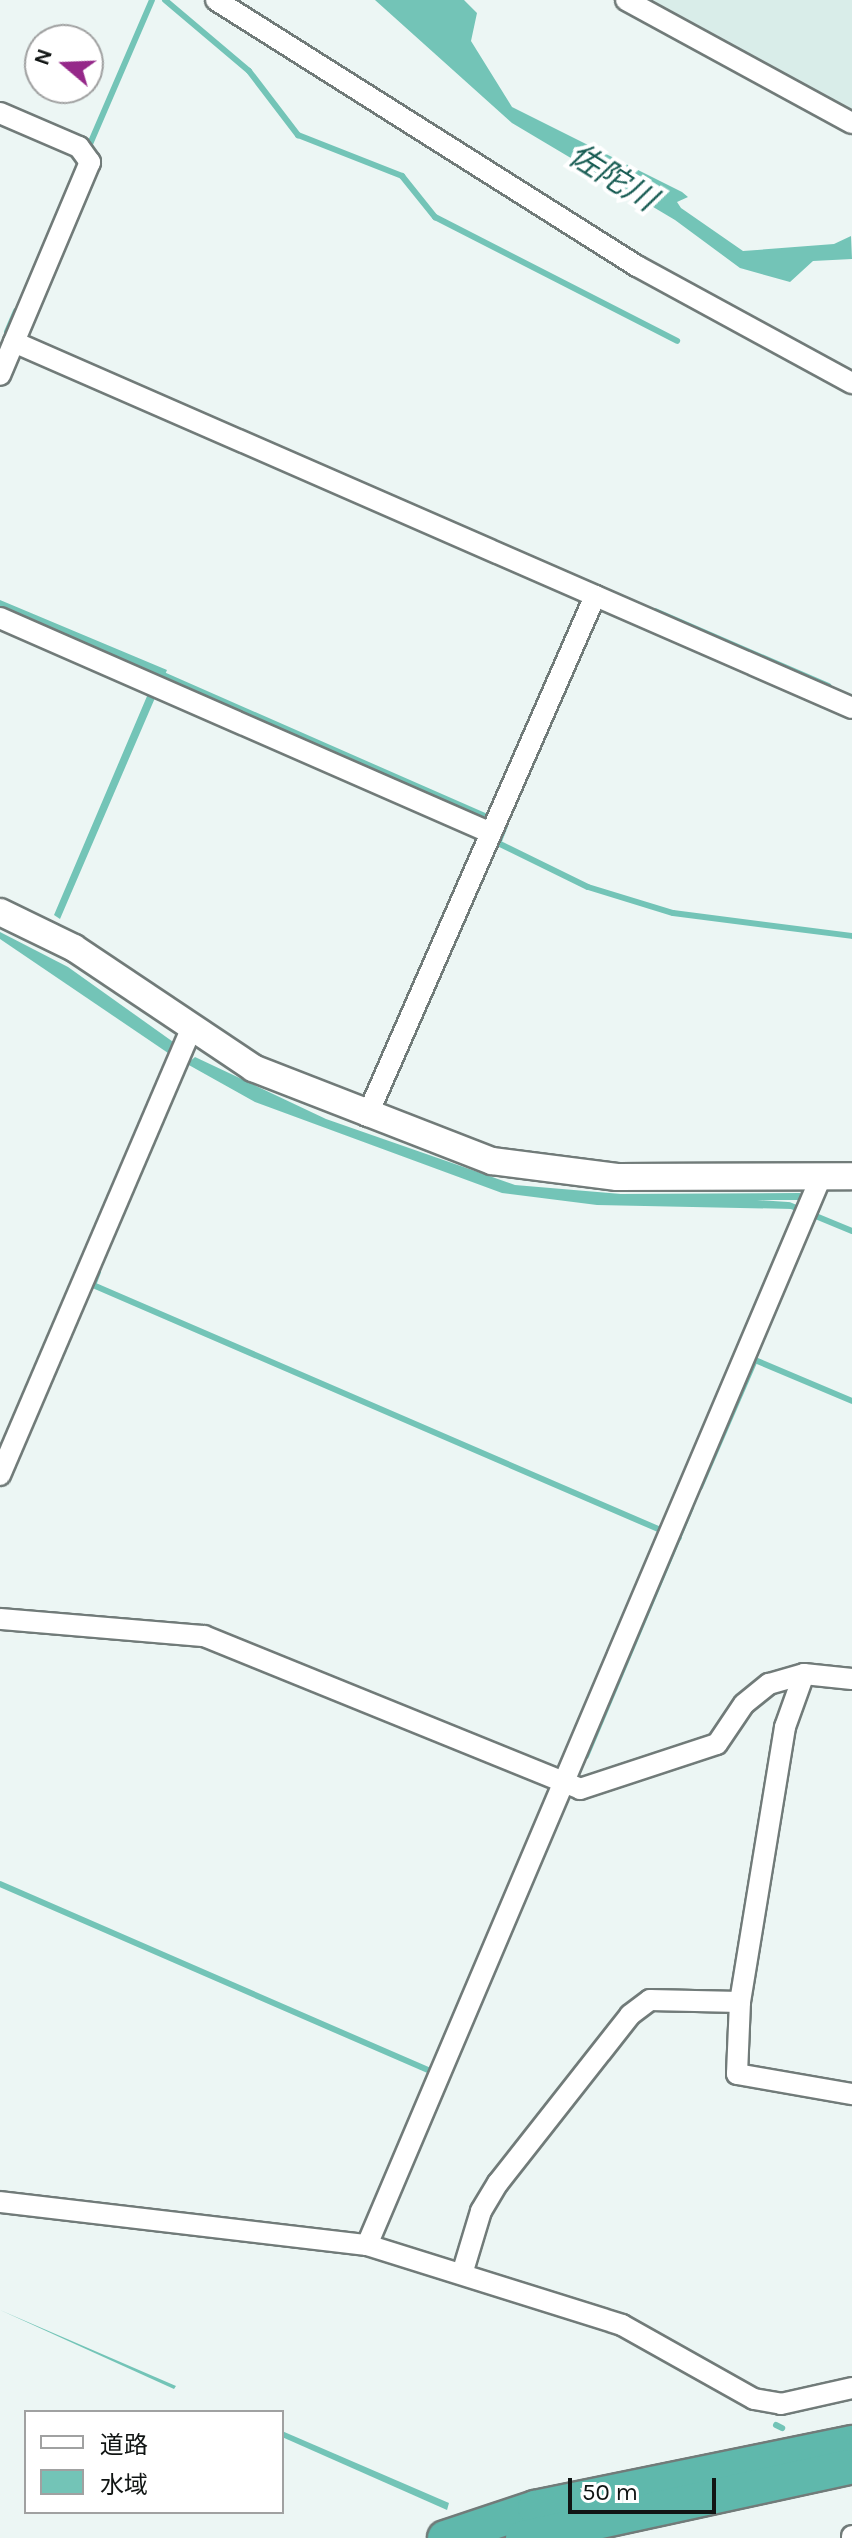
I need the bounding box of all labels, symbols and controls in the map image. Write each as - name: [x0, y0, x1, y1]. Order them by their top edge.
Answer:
- north arrow: [24, 24, 104, 104]
- text: N: [28, 45, 58, 69]
- water label: 佐陀川: [561, 136, 663, 220]
- legend: [24, 2410, 284, 2514]
- text: 道路: [100, 2431, 148, 2459]
- scale bar: [572, 2462, 720, 2512]
- text: 水域: [100, 2471, 148, 2499]
- text: 50 m: [582, 2478, 638, 2506]

